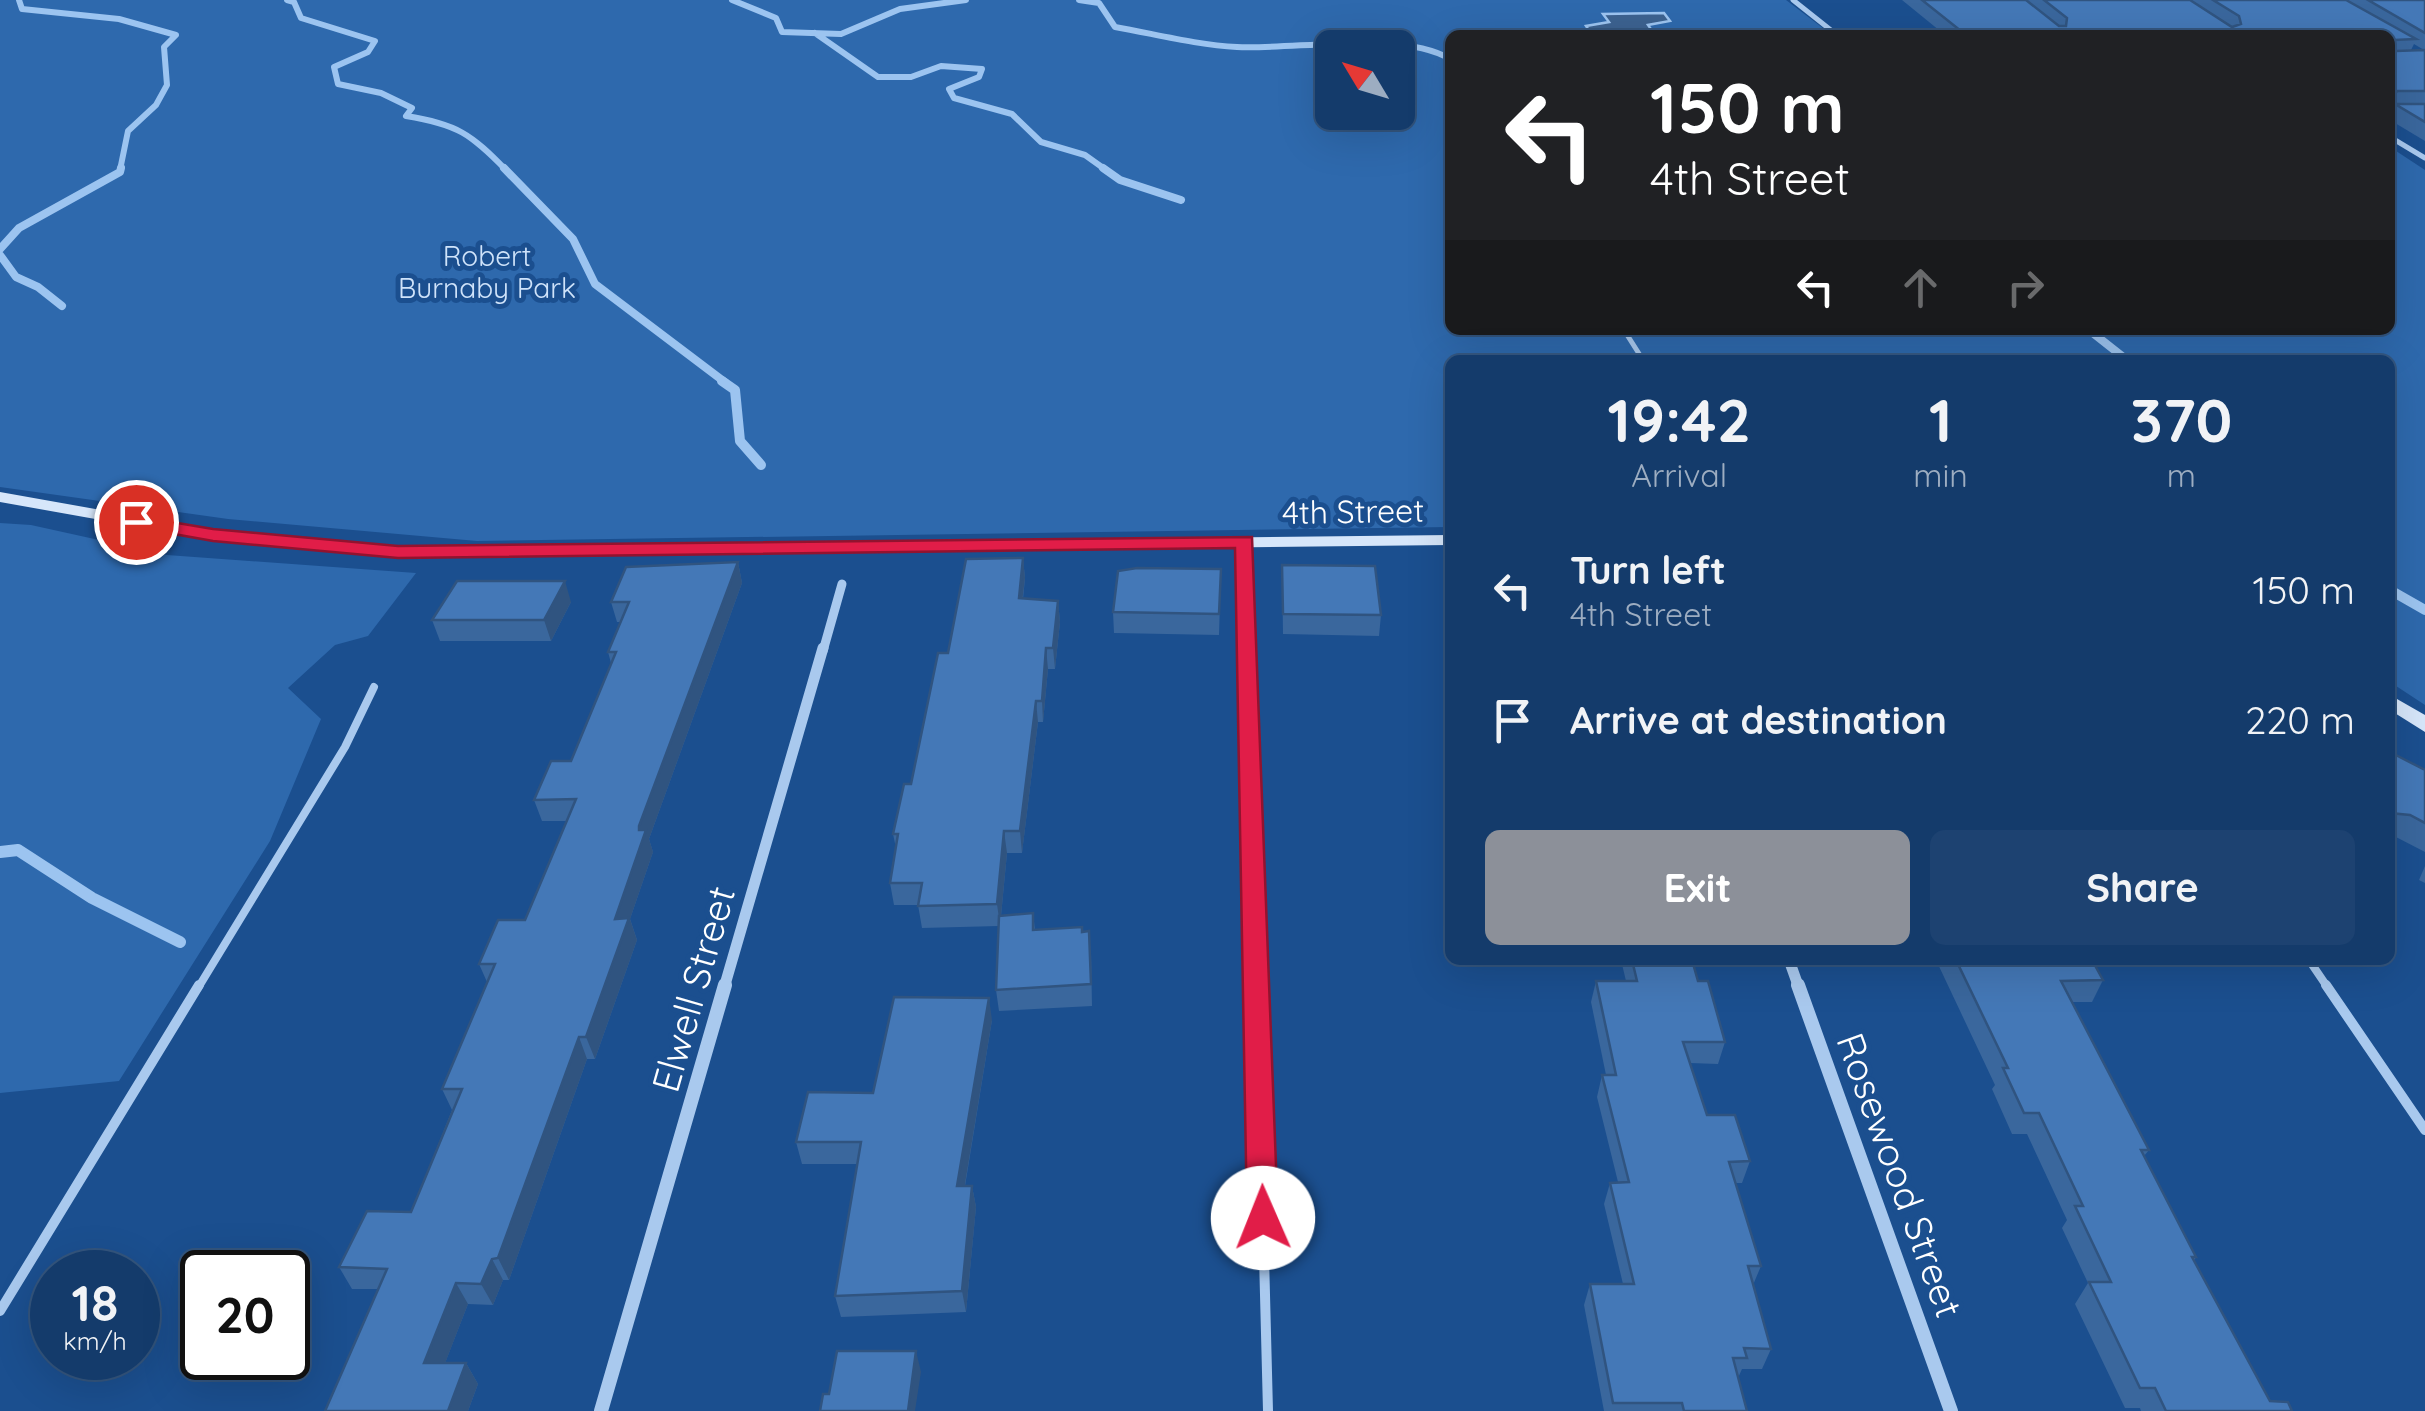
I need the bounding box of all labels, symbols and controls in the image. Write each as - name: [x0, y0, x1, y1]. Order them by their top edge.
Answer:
- north arrow: [1315, 30, 1415, 130]
- map controls: [1315, 30, 1415, 130]
- text: 150 m: [1650, 63, 1845, 151]
- icon: left: [1485, 70, 1615, 200]
- text: 4th Street: [1650, 150, 1850, 206]
- park label: Robert Burnaby Park: [398, 238, 576, 305]
- icon: left: [1788, 260, 1843, 315]
- icon: ahead: [1893, 260, 1948, 315]
- icon: right: [1998, 260, 2053, 315]
- text: 19:42: [1608, 382, 1751, 457]
- text: 1: [1929, 382, 1952, 457]
- text: 370: [2130, 382, 2232, 457]
- text: Arrival: [1631, 455, 1727, 495]
- text: min: [1913, 455, 1968, 495]
- text: m: [2167, 455, 2196, 495]
- pin: [94, 480, 179, 565]
- street label: 4th Street: [1282, 490, 1424, 532]
- icon: arrive: [109, 495, 164, 550]
- text: Turn left: [1570, 546, 1726, 594]
- icon: left: [1485, 563, 1540, 618]
- text: 150 m: [2253, 566, 2355, 614]
- text: 4th Street: [1570, 594, 1712, 634]
- icon: arrive: [1485, 693, 1540, 748]
- text: Arrive at destination: [1570, 696, 1947, 744]
- text: 220 m: [2245, 696, 2355, 744]
- button: Exit: [1485, 830, 1910, 945]
- button: Share: [1930, 830, 2355, 945]
- street label: Elwell Street: [641, 881, 745, 1097]
- street label: Rosewood Street: [1826, 1026, 1974, 1324]
- position arrow: [1211, 1166, 1315, 1270]
- speed limit sign: 20: [180, 1250, 310, 1380]
- text: 18: [72, 1271, 118, 1334]
- text: km/h: [63, 1325, 127, 1356]

